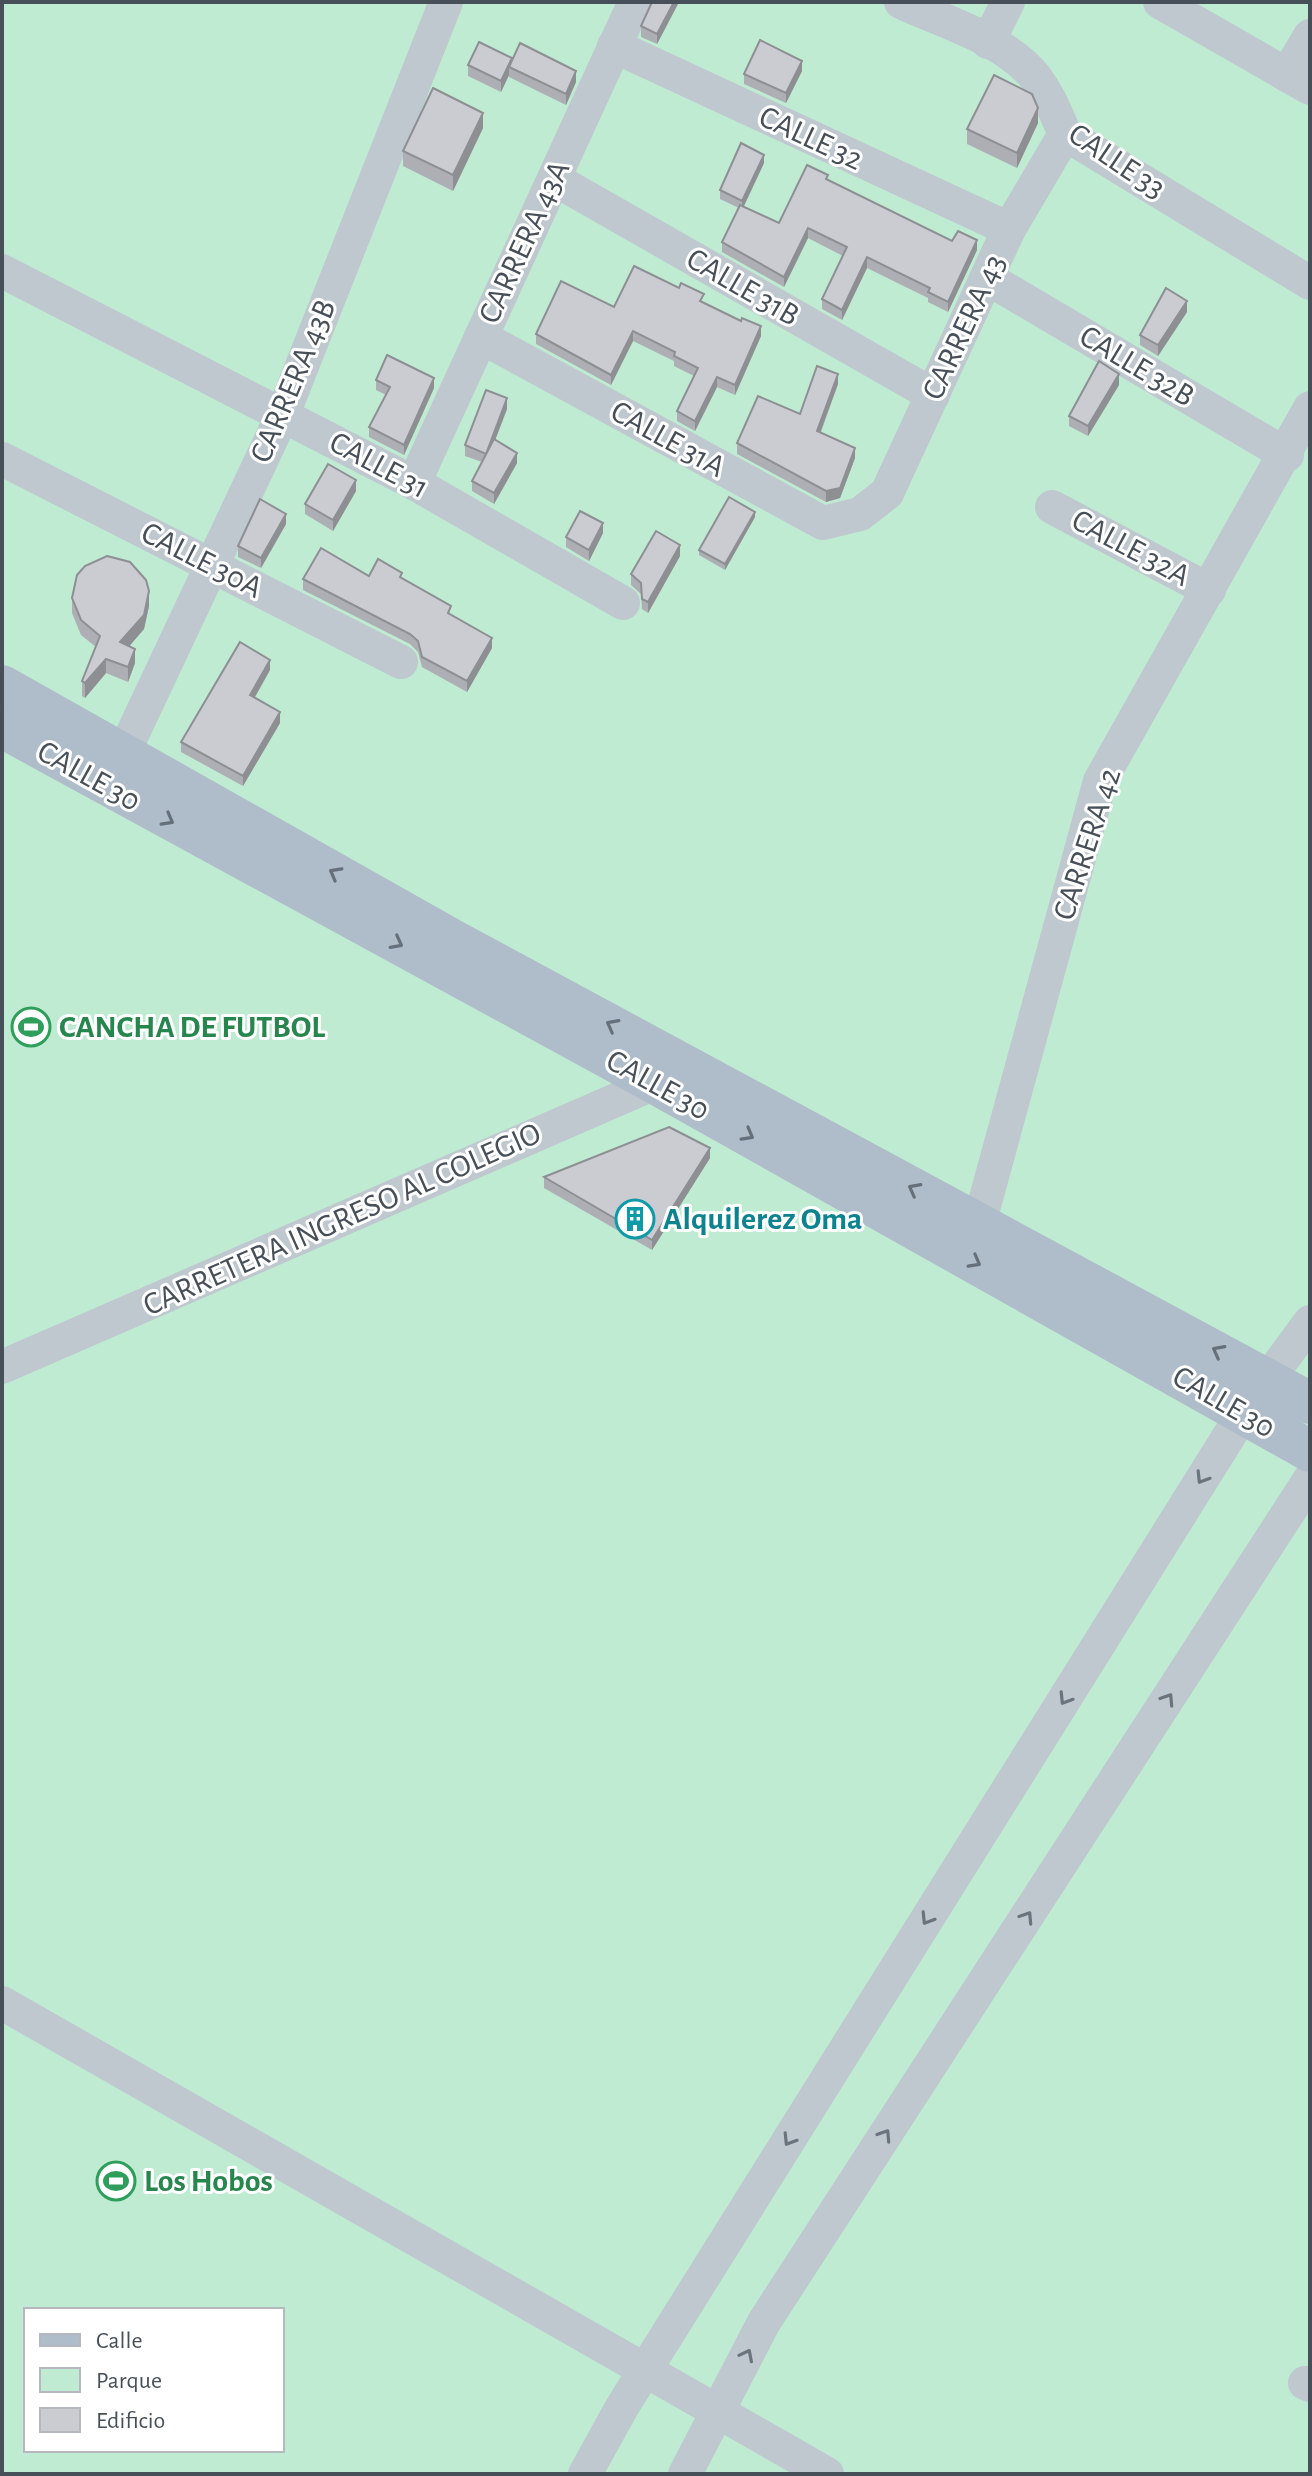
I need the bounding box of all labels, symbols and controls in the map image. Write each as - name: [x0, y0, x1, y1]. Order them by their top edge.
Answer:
- street label: CALLE 32: [754, 100, 868, 176]
- street label: CALLE 33: [1063, 117, 1171, 205]
- street label: CARRERA 43A: [473, 156, 575, 328]
- street label: CALLE 31B: [681, 242, 805, 332]
- street label: CARRERA 43: [916, 249, 1012, 405]
- street label: CARRERA 43B: [244, 295, 342, 467]
- street label: CALLE 32B: [1074, 319, 1200, 413]
- street label: CALLE 31A: [606, 395, 730, 483]
- street label: CALLE 31: [324, 426, 434, 504]
- street label: CALLE 32A: [1067, 504, 1195, 592]
- street label: CALLE 30A: [136, 516, 268, 604]
- street label: CALLE 30: [32, 735, 146, 817]
- street label: CARRERA 42: [1047, 764, 1127, 924]
- one-way arrow: [159, 810, 174, 826]
- one-way arrow: [329, 867, 343, 883]
- one-way arrow: [388, 934, 403, 949]
- sports icon: CANCHA DE FUTBOL: [10, 1006, 52, 1048]
- place label: CANCHA DE FUTBOL: [59, 1011, 325, 1043]
- one-way arrow: [605, 1020, 620, 1035]
- street label: CALLE 30: [601, 1044, 715, 1126]
- street label: CARRETERA INGRESO AL COLEGIO: [138, 1117, 546, 1321]
- one-way arrow: [740, 1125, 754, 1140]
- one-way arrow: [908, 1183, 923, 1198]
- building icon: Alquilerez Oma: [614, 1198, 656, 1240]
- place label: Alquilerez Oma: [663, 1203, 862, 1235]
- one-way arrow: [967, 1252, 981, 1267]
- one-way arrow: [1211, 1345, 1226, 1360]
- street label: CALLE 30: [1167, 1360, 1281, 1444]
- one-way arrow: [1197, 1469, 1212, 1484]
- one-way arrow: [1059, 1690, 1074, 1705]
- one-way arrow: [1158, 1693, 1173, 1708]
- one-way arrow: [921, 1910, 936, 1925]
- one-way arrow: [1017, 1911, 1032, 1926]
- one-way arrow: [876, 2130, 891, 2144]
- one-way arrow: [783, 2131, 799, 2146]
- sports icon: Los Hobos: [95, 2160, 137, 2202]
- place label: Los Hobos: [144, 2165, 273, 2197]
- legend: [24, 2308, 284, 2452]
- text: Calle: [96, 2329, 143, 2353]
- one-way arrow: [738, 2349, 753, 2364]
- text: Parque: [96, 2369, 162, 2393]
- text: Edificio: [96, 2409, 165, 2433]

